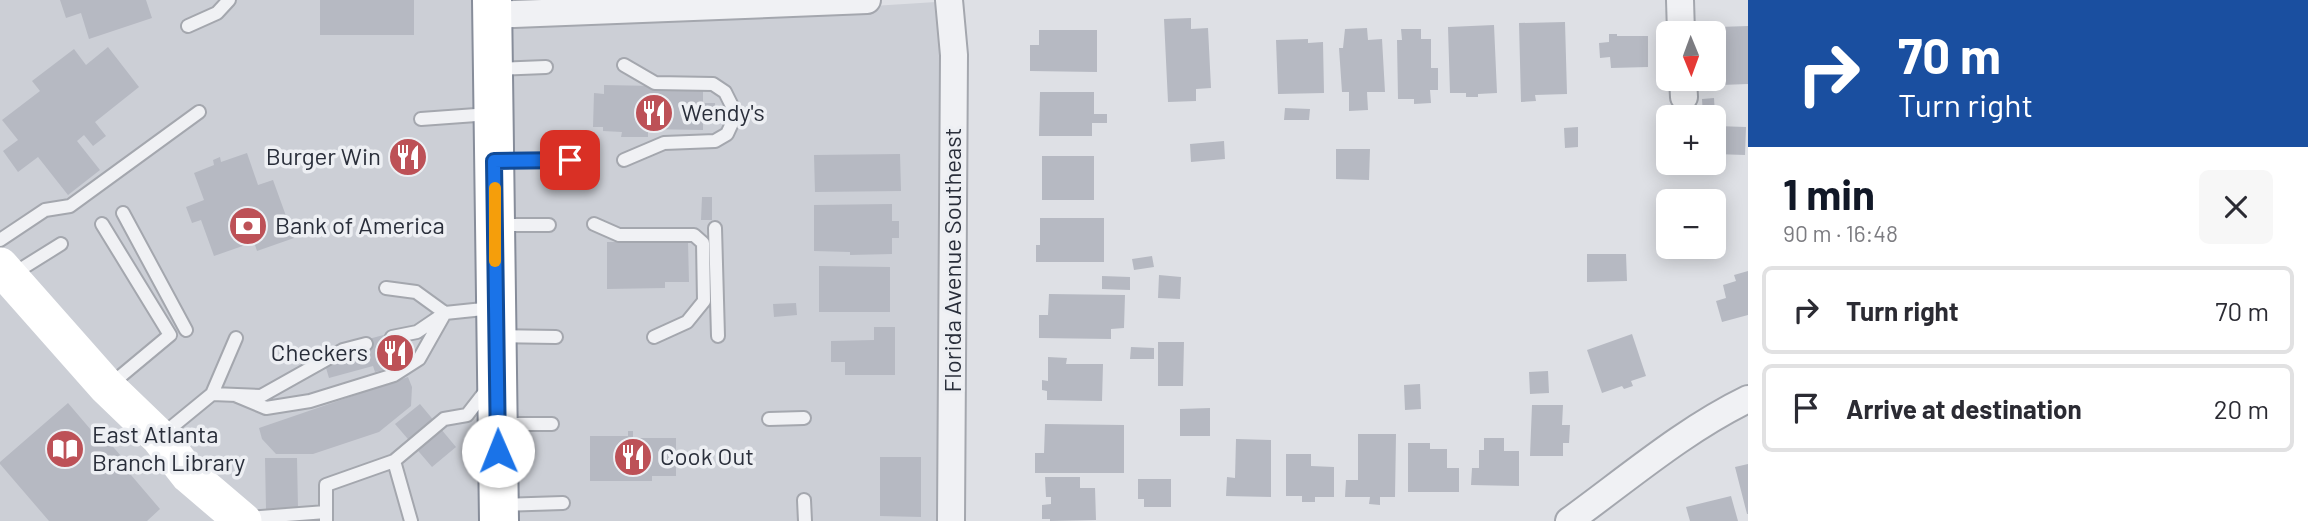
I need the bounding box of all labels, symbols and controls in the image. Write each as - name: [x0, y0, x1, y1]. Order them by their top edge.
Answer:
- north arrow: [1656, 21, 1726, 91]
- map controls: [1656, 21, 1726, 259]
- text: 70 m: [1898, 25, 2001, 84]
- icon: right: [1783, 28, 1874, 119]
- text: Turn right: [1898, 85, 2033, 123]
- restaurant icon: Wendy's: [633, 92, 675, 134]
- place label: Wendy's: [681, 97, 765, 126]
- button: +: [1656, 105, 1726, 175]
- street label: Florida Avenue Southeast: [937, 128, 966, 392]
- pin: [540, 130, 600, 190]
- restaurant icon: Burger Win: [387, 136, 429, 178]
- place label: Burger Win: [266, 141, 381, 170]
- icon: arrive: [551, 141, 589, 179]
- text: 1 min: [1783, 168, 1875, 218]
- button: close: [2199, 170, 2273, 244]
- button: −: [1656, 189, 1726, 259]
- bank icon: Bank of America: [227, 205, 269, 247]
- place label: Bank of America: [275, 210, 445, 239]
- text: 90 m · 16:48: [1783, 219, 1898, 247]
- icon: right: [1787, 291, 1825, 329]
- text: Turn right: [1846, 295, 1959, 326]
- text: 70 m: [2215, 295, 2269, 326]
- restaurant icon: Checkers: [374, 332, 416, 374]
- place label: Checkers: [271, 337, 368, 366]
- icon: arrive: [1787, 389, 1825, 427]
- text: Arrive at destination: [1846, 393, 2082, 424]
- text: 20 m: [2214, 393, 2269, 424]
- position arrow: [461, 414, 535, 488]
- place label: East Atlanta Branch Library: [92, 419, 245, 476]
- library icon: East Atlanta Branch Library: [44, 428, 86, 470]
- restaurant icon: Cook Out: [612, 436, 654, 478]
- place label: Cook Out: [660, 441, 754, 470]

